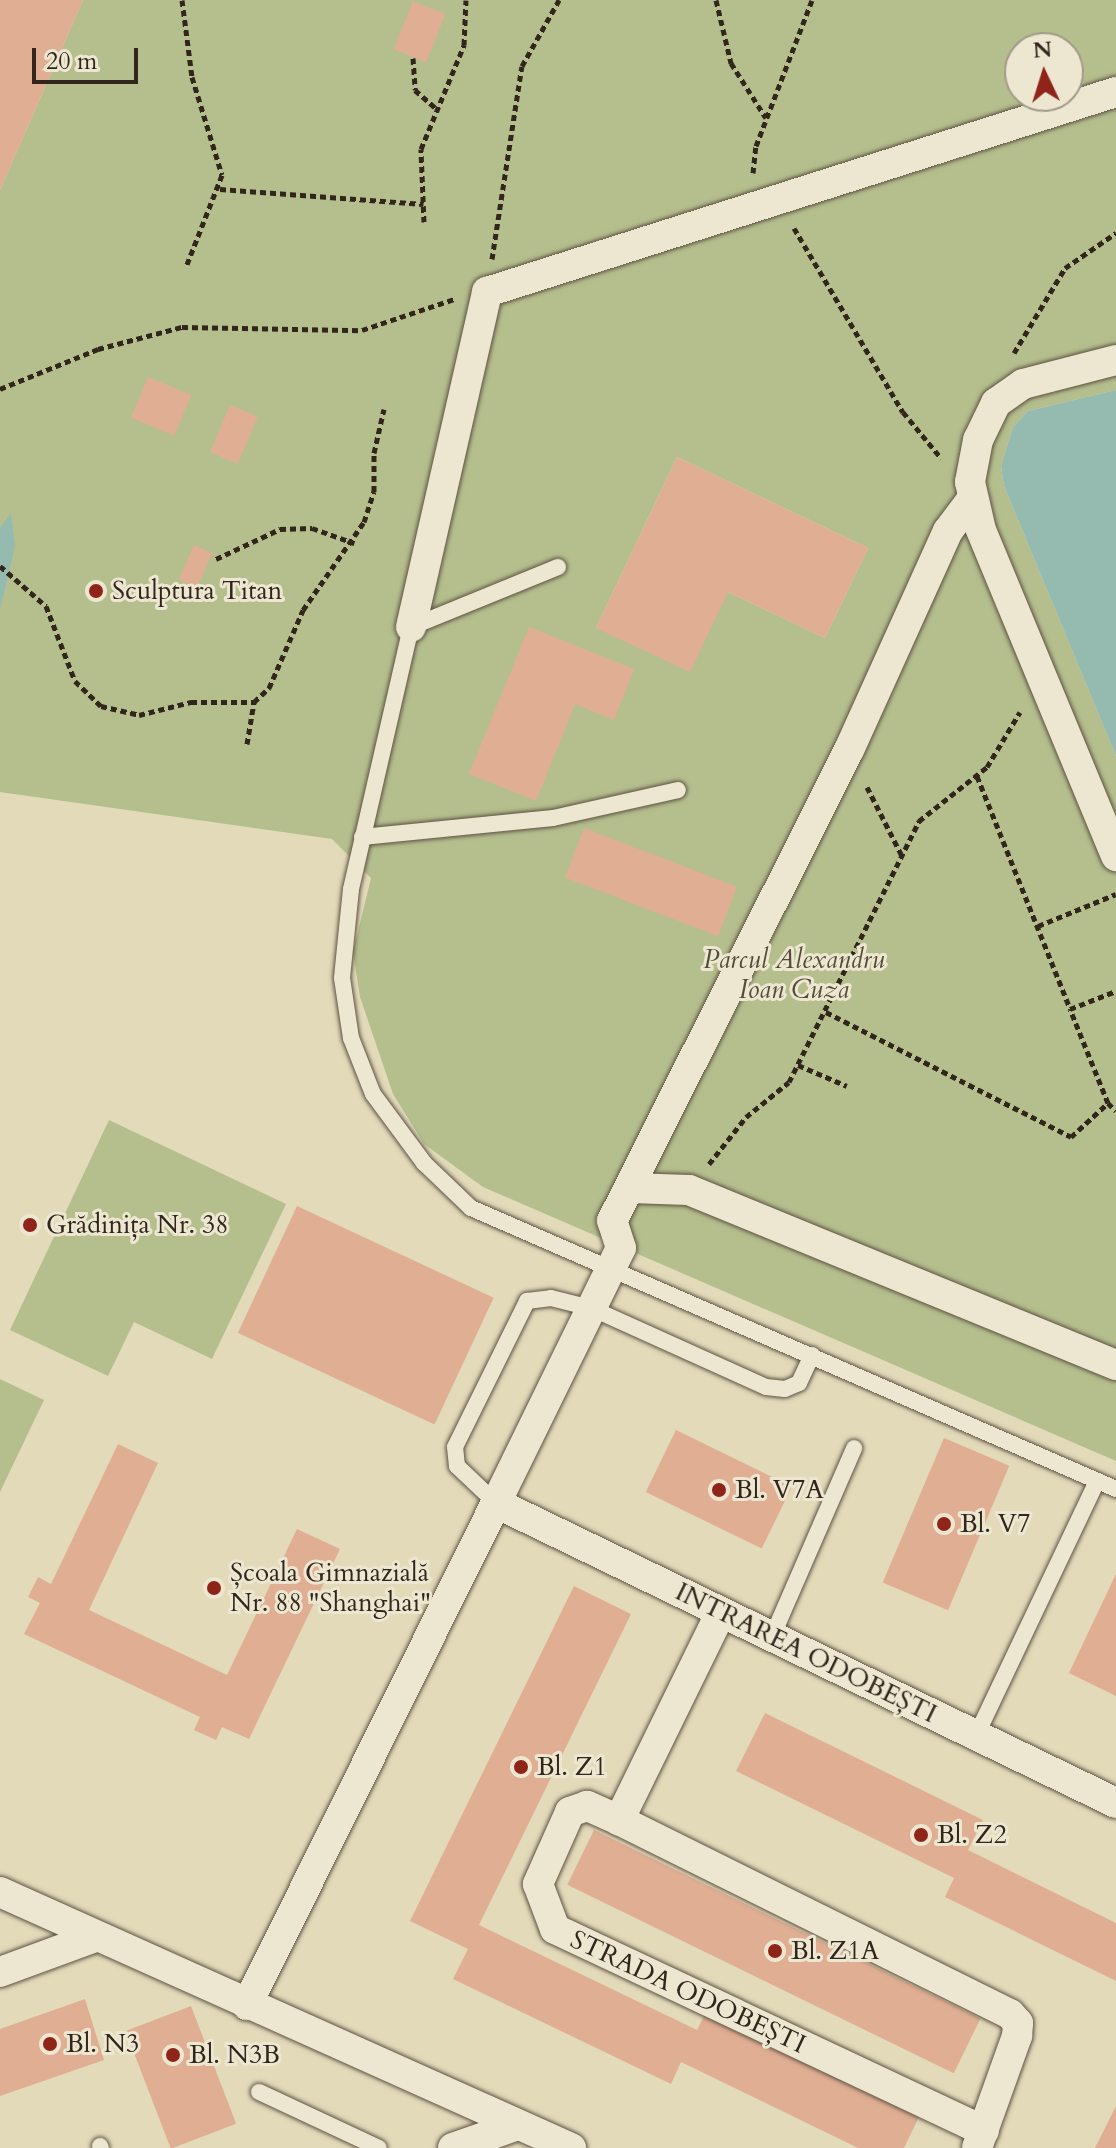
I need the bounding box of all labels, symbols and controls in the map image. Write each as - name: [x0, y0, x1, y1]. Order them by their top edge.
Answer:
- scale bar: [36, 32, 142, 82]
- north arrow: [1004, 32, 1084, 112]
- text: N: [1032, 34, 1053, 66]
- text: 20 m: [46, 45, 97, 78]
- place label: Sculptura Titan: [112, 575, 282, 607]
- marker: Sculptura Titan: [87, 582, 105, 600]
- park label: Parcul Alexandru Ioan Cuza: [703, 944, 885, 1006]
- place label: Grădinița Nr. 38: [46, 1209, 229, 1241]
- marker: Grădinița Nr. 38: [21, 1216, 39, 1234]
- place label: Bl. V7A: [735, 1474, 824, 1506]
- marker: Bl. V7A: [710, 1481, 728, 1499]
- place label: Bl. V7: [960, 1508, 1030, 1540]
- marker: Bl. V7: [935, 1515, 953, 1533]
- place label: Școala Gimnazială Nr. 88 "Shanghai": [230, 1557, 431, 1618]
- street label: INTRAREA ODOBEȘTI: [670, 1576, 942, 1730]
- marker: Școala Gimnazială Nr. 88 "Shanghai": [205, 1579, 223, 1597]
- place label: Bl. Z1: [537, 1751, 607, 1783]
- marker: Bl. Z1: [512, 1758, 530, 1776]
- place label: Bl. Z2: [937, 1819, 1007, 1851]
- marker: Bl. Z2: [912, 1826, 930, 1844]
- street label: STRADA ODOBEȘTI: [565, 1924, 811, 2060]
- place label: Bl. Z1A: [791, 1935, 879, 1967]
- marker: Bl. Z1A: [766, 1942, 784, 1960]
- place label: Bl. N3: [66, 2028, 139, 2060]
- marker: Bl. N3: [41, 2035, 59, 2053]
- place label: Bl. N3B: [189, 2039, 280, 2071]
- marker: Bl. N3B: [164, 2046, 182, 2064]

